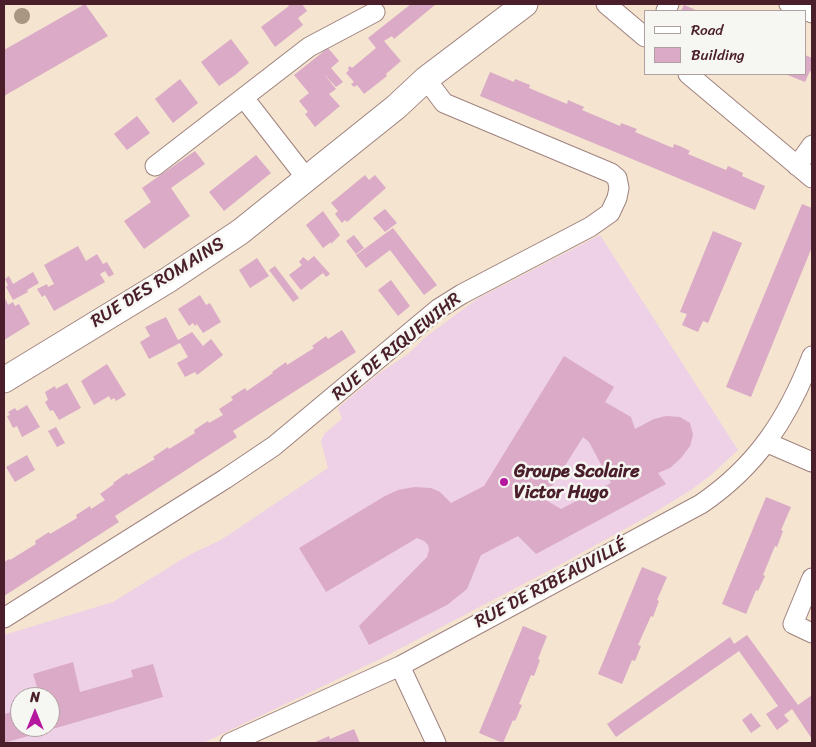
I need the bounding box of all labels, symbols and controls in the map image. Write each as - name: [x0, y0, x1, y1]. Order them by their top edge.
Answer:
- legend: [644, 10, 806, 75]
- text: Road: [691, 17, 723, 43]
- text: Building: [691, 42, 745, 68]
- street label: RUE DES ROMAINS: [87, 233, 229, 333]
- street label: RUE DE RIQUEWIHR: [328, 288, 466, 406]
- place label: Groupe Scolaire Victor Hugo: [514, 461, 639, 504]
- marker: Groupe Scolaire Victor Hugo: [498, 476, 510, 488]
- street label: RUE DE RIBEAUVILLÉ: [471, 535, 631, 633]
- text: N: [30, 685, 40, 710]
- north arrow: [10, 687, 60, 737]

